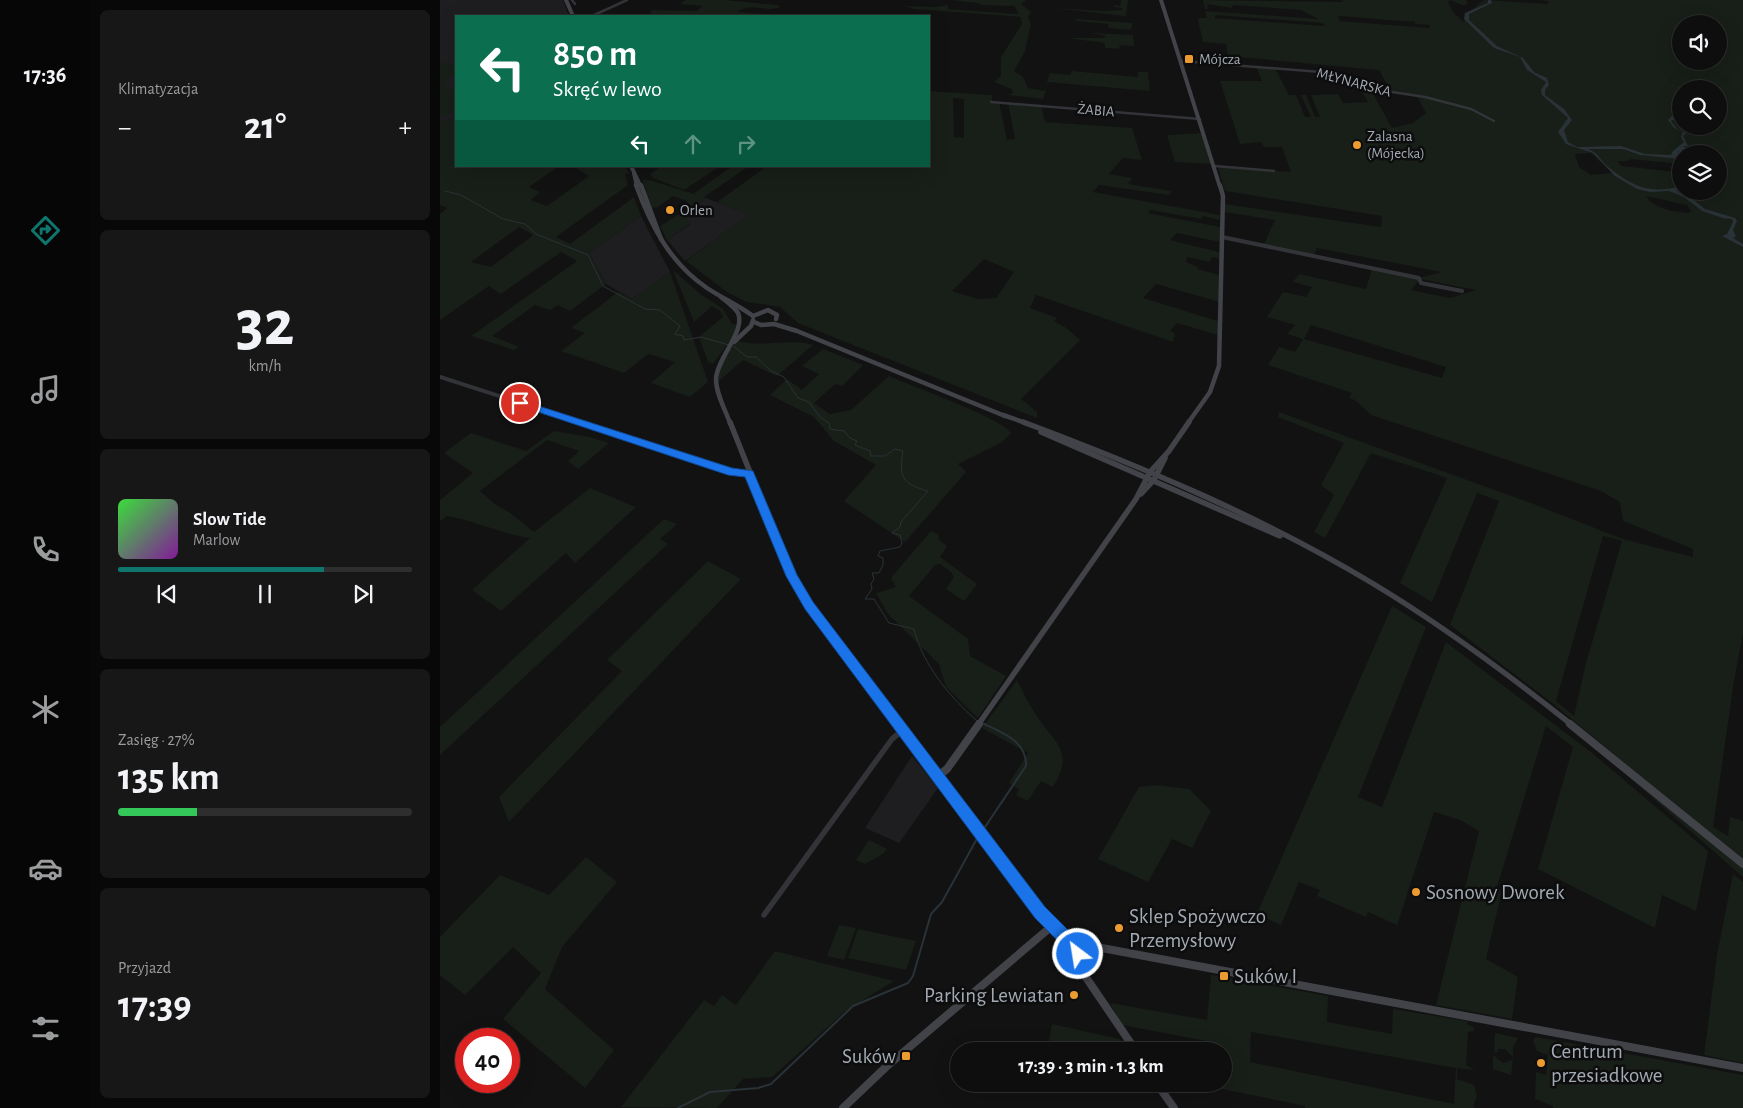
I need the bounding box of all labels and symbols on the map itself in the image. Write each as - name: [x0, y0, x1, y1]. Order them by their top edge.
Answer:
- place label: Mójcza: [1199, 52, 1241, 67]
- marker: Mójcza: [1183, 53, 1195, 65]
- street label: MŁYNARSKA: [1315, 65, 1393, 100]
- street label: ŻABIA: [1077, 99, 1116, 120]
- place label: Zalasna (Mójecka): [1367, 129, 1425, 161]
- marker: Zalasna (Mójecka): [1351, 139, 1363, 151]
- place label: Orlen: [680, 203, 713, 218]
- marker: Orlen: [664, 204, 676, 216]
- pin: [499, 382, 541, 424]
- place label: Sosnowy Dworek: [1426, 882, 1565, 903]
- marker: Sosnowy Dworek: [1410, 886, 1422, 898]
- place label: Sklep Spożywczo Przemysłowy: [1129, 906, 1266, 951]
- marker: Sklep Spożywczo Przemysłowy: [1113, 922, 1125, 934]
- position arrow: [1051, 927, 1103, 979]
- place label: Suków I: [1234, 966, 1297, 987]
- marker: Suków I: [1218, 970, 1230, 982]
- place label: Parking Lewiatan: [924, 985, 1064, 1006]
- marker: Parking Lewiatan: [1068, 989, 1080, 1001]
- speed limit sign: 40: [455, 1028, 520, 1093]
- place label: Centrum przesiadkowe: [1551, 1041, 1663, 1086]
- place label: Suków: [842, 1046, 896, 1067]
- marker: Suków: [900, 1050, 912, 1062]
- marker: Centrum przesiadkowe: [1535, 1057, 1547, 1069]

